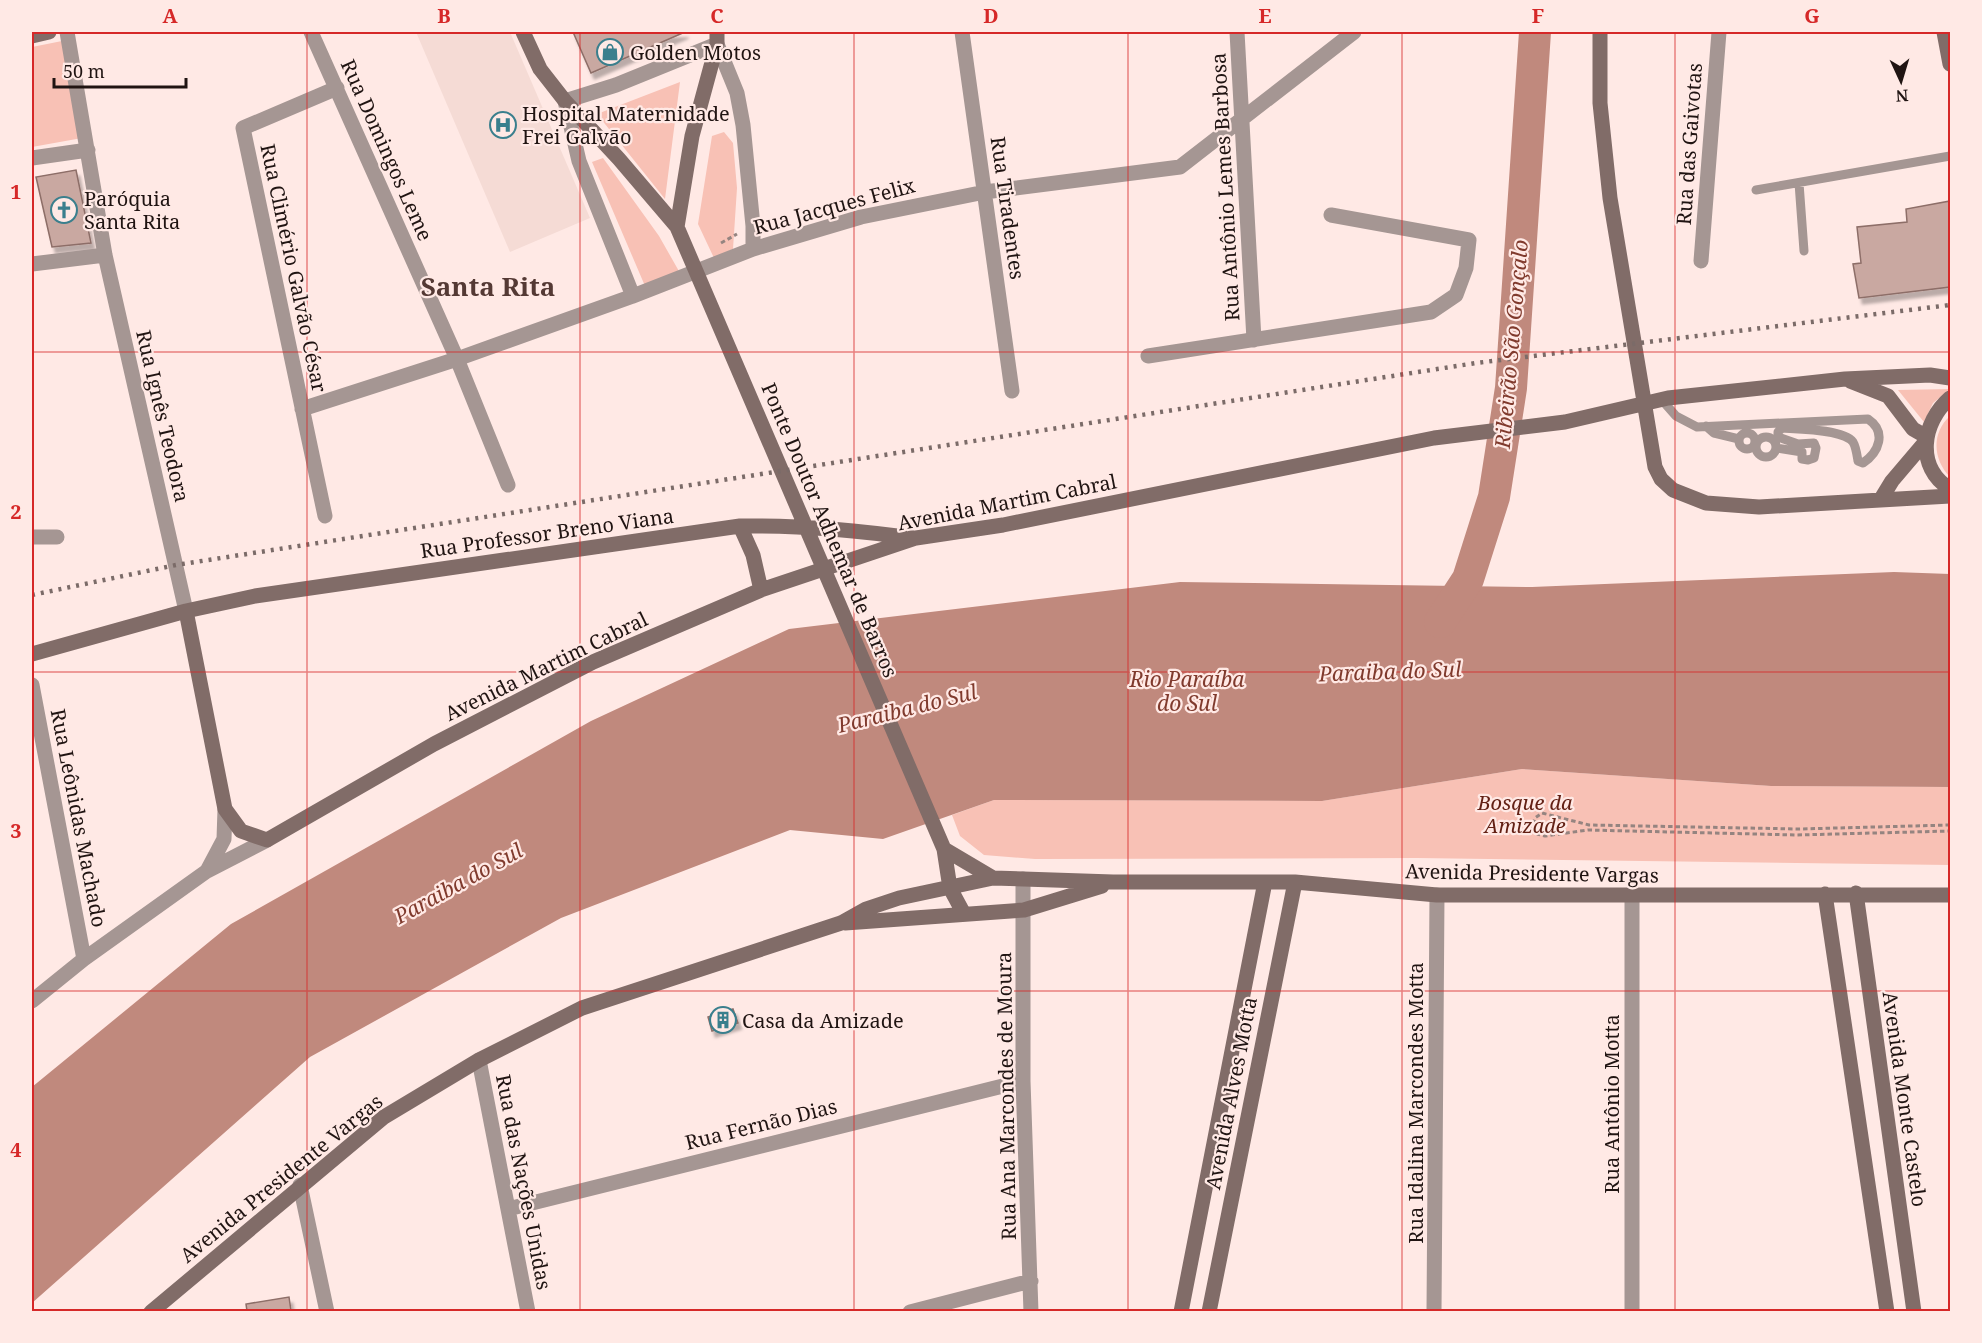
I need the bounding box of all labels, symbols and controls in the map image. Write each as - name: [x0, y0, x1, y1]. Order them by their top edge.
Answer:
- text: A: [162, 2, 178, 29]
- text: B: [437, 2, 451, 29]
- text: C: [710, 2, 724, 29]
- text: D: [983, 2, 999, 29]
- text: E: [1258, 2, 1272, 29]
- text: F: [1532, 2, 1544, 29]
- text: G: [1804, 2, 1820, 29]
- shop icon: Golden Motos: [595, 37, 625, 67]
- place label: Golden Motos: [630, 39, 761, 66]
- scale bar: [54, 51, 186, 89]
- north arrow: [1871, 51, 1931, 111]
- street label: Rua Antônio Lemes Barbosa: [1204, 52, 1246, 322]
- street label: Rua Domingos Leme: [335, 55, 439, 245]
- text: 50 m: [63, 59, 105, 83]
- street label: Rua das Gaivotas: [1670, 62, 1708, 226]
- text: N: [1895, 85, 1909, 107]
- place label: Hospital Maternidade Frei Galvão: [522, 100, 730, 150]
- hospital icon: Hospital Maternidade Frei Galvão: [488, 110, 518, 140]
- street label: Rua Tiradentes: [985, 135, 1031, 281]
- street label: Rua Climério Galvão César: [254, 141, 334, 395]
- street label: Rua Jacques Felix: [750, 171, 918, 241]
- text: 1: [10, 178, 22, 205]
- place label: Paróquia Santa Rita: [84, 185, 180, 235]
- church icon: Paróquia Santa Rita: [49, 195, 79, 225]
- water label: Ribeirão São Gonçalo: [1488, 238, 1534, 451]
- district label: Santa Rita: [421, 268, 555, 304]
- street label: Rua Ignês Teodora: [130, 327, 196, 505]
- street label: Ponte Doutor Adhemar de Barros: [756, 379, 904, 681]
- street label: Avenida Martim Cabral: [895, 468, 1119, 536]
- text: 2: [10, 498, 22, 525]
- street label: Rua Professor Breno Viana: [418, 502, 676, 564]
- street label: Avenida Martim Cabral: [440, 605, 652, 727]
- water label: Paraiba do Sul: [1317, 654, 1462, 688]
- water label: Rio Paraíba do Sul: [1129, 665, 1245, 717]
- water label: Paraiba do Sul: [833, 677, 980, 739]
- street label: Rua Leônidas Machado: [45, 707, 113, 929]
- park label: Bosque da Amizade: [1476, 789, 1573, 839]
- text: 3: [10, 817, 22, 844]
- water label: Paraiba do Sul: [388, 836, 528, 930]
- street label: Avenida Presidente Vargas: [1405, 857, 1659, 889]
- street label: Rua Ana Marcondes de Moura: [990, 952, 1022, 1240]
- street label: Rua Idalina Marcondes Motta: [1402, 962, 1429, 1244]
- street label: Avenida Monte Castelo: [1877, 989, 1933, 1209]
- street label: Avenida Alves Motta: [1199, 994, 1263, 1192]
- building icon: Casa da Amizade: [708, 1005, 738, 1035]
- place label: Casa da Amizade: [742, 1007, 904, 1034]
- street label: Rua Antônio Motta: [1598, 1014, 1625, 1194]
- street label: Rua das Nações Unidas: [490, 1072, 558, 1292]
- street label: Avenida Presidente Vargas: [174, 1088, 388, 1268]
- street label: Rua Fernão Dias: [682, 1092, 840, 1156]
- text: 4: [10, 1136, 22, 1163]

